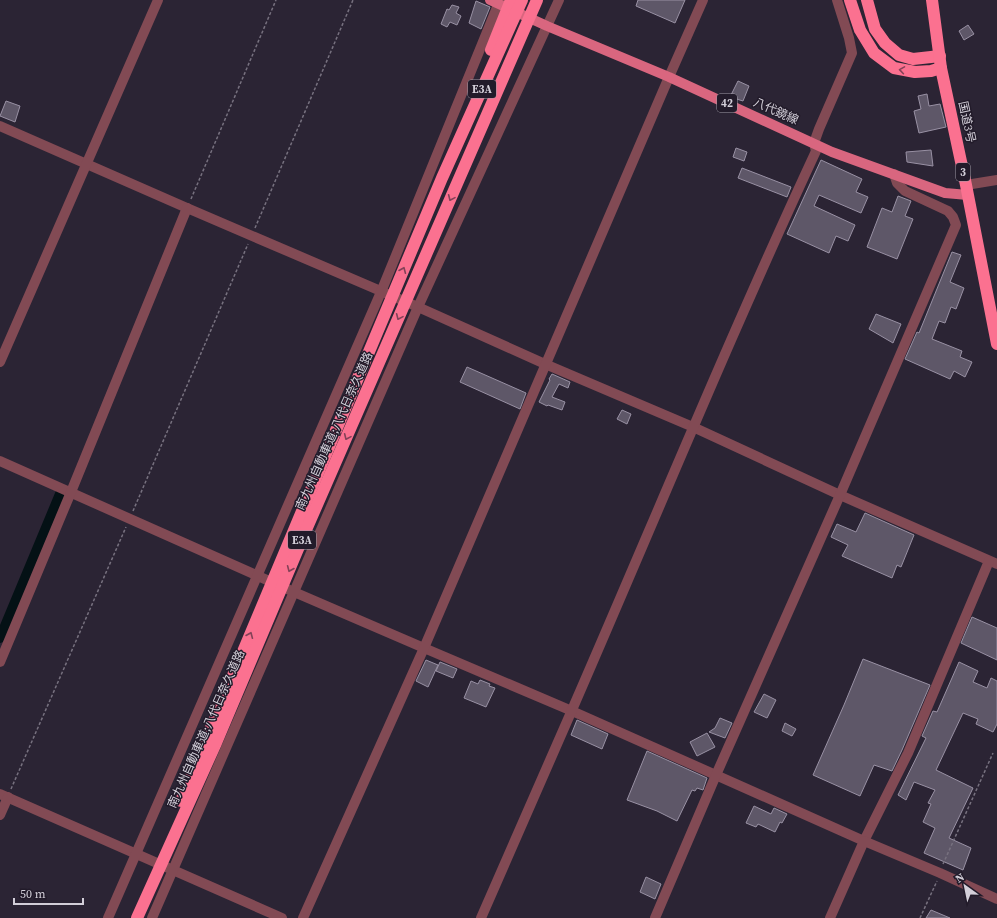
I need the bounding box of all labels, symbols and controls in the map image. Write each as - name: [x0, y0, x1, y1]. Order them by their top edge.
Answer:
- one-way arrow: [899, 66, 905, 75]
- road number: E3A: [468, 80, 496, 98]
- road number: 42: [717, 94, 737, 112]
- street label: 八代鏡線: [751, 94, 801, 128]
- street label: 国道3号: [955, 100, 979, 144]
- road number: 3: [956, 163, 970, 181]
- one-way arrow: [447, 195, 455, 202]
- one-way arrow: [399, 267, 407, 274]
- one-way arrow: [395, 314, 403, 321]
- street label: 南九州自動車道;八代日奈久道路: [292, 349, 376, 513]
- one-way arrow: [343, 433, 351, 440]
- road number: E3A: [288, 531, 316, 549]
- one-way arrow: [286, 565, 294, 572]
- one-way arrow: [245, 632, 253, 640]
- street label: 南九州自動車道;八代日奈久道路: [164, 647, 248, 811]
- north arrow: [945, 866, 985, 906]
- text: N: [952, 870, 967, 887]
- scale bar: [14, 880, 83, 906]
- text: 50 m: [20, 886, 46, 902]

